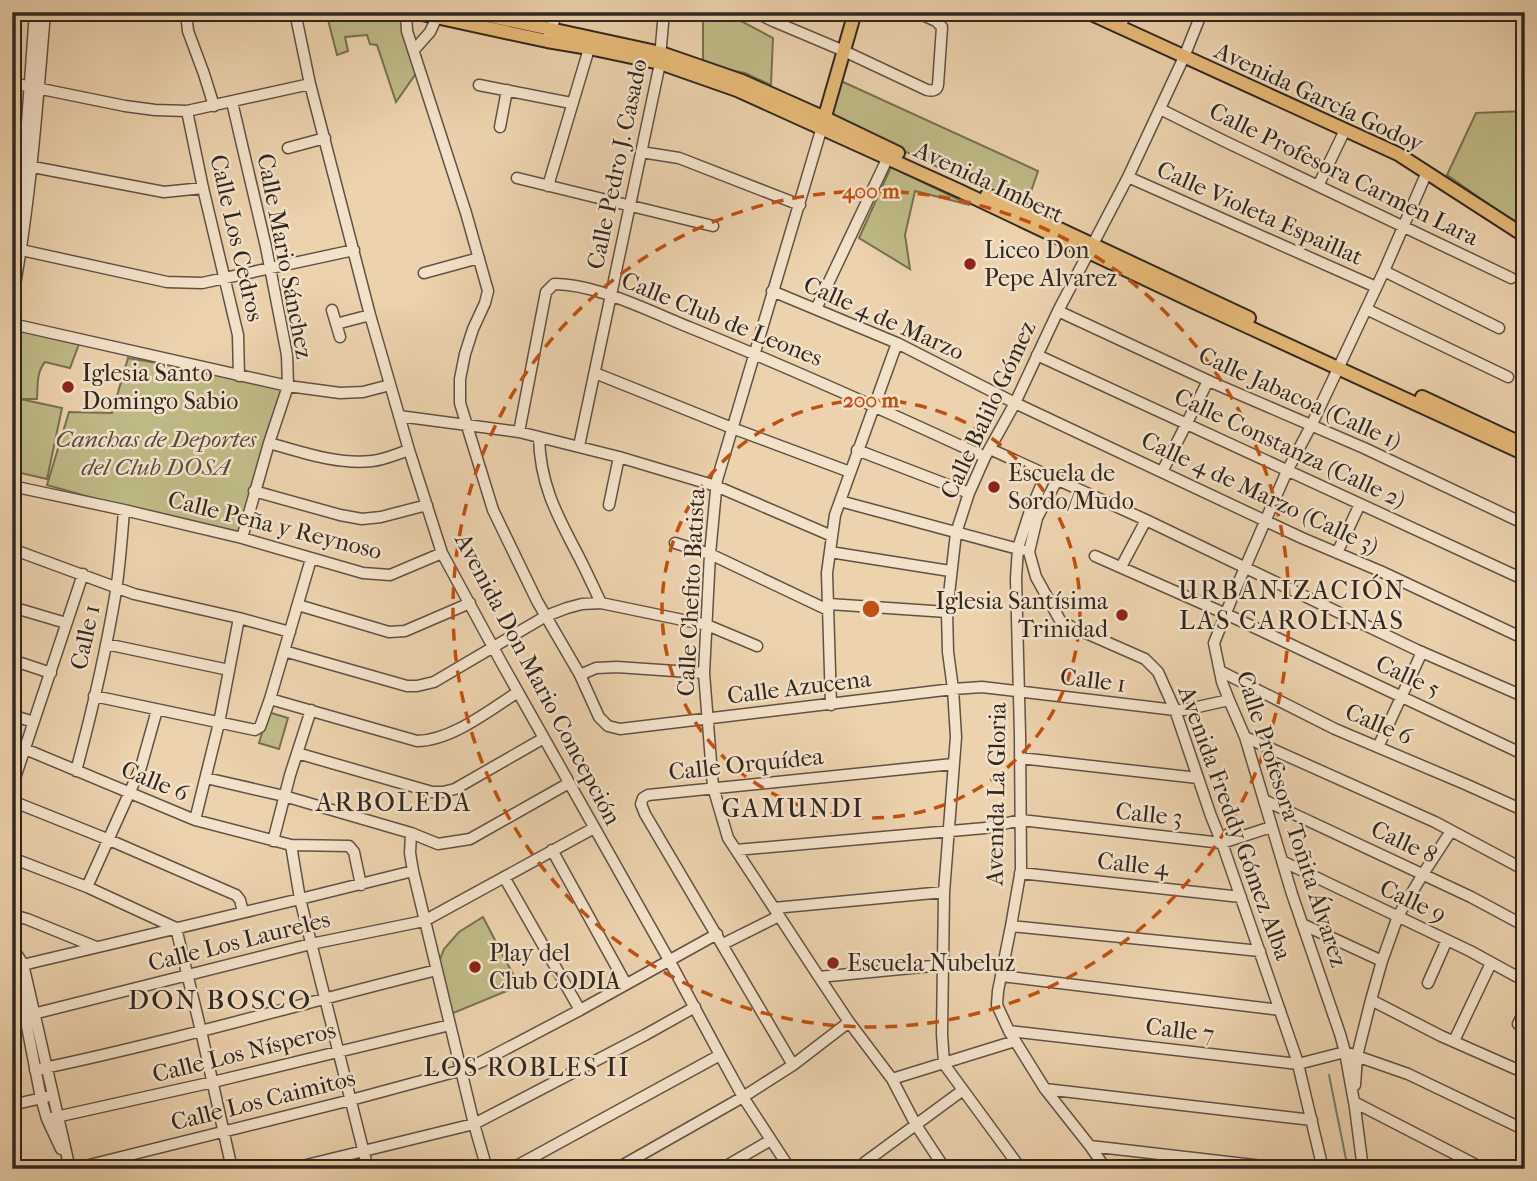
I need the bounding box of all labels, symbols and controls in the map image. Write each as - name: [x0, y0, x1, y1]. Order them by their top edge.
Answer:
- street label: Avenida García Godoy: [1209, 36, 1429, 158]
- street label: Calle Pedro J. Casado: [581, 56, 653, 272]
- street label: Calle Profesora Carmen Lara: [1205, 97, 1484, 252]
- street label: Avenida Imbert: [909, 135, 1068, 229]
- street label: Calle Mario Sánchez: [251, 151, 319, 361]
- street label: Calle Los Cedros: [204, 152, 270, 324]
- street label: Calle Violeta Espaillat: [1153, 155, 1368, 271]
- text: 400 m: [841, 179, 900, 204]
- place label: Liceo Don Pepe Alvarez: [984, 236, 1118, 292]
- marker: Liceo Don Pepe Alvarez: [962, 256, 978, 272]
- street label: Calle Club de Leones: [617, 266, 827, 372]
- street label: Calle 4 de Marzo: [799, 270, 969, 366]
- street label: Calle Balilo Gómez: [935, 316, 1042, 503]
- street label: Calle Jabacoa (Calle 1): [1194, 341, 1406, 455]
- place label: Iglesia Santo Domingo Sabio: [82, 359, 238, 415]
- marker: Iglesia Santo Domingo Sabio: [60, 379, 76, 395]
- street label: Calle Constanza (Calle 2): [1170, 382, 1410, 514]
- text: 200 m: [843, 388, 900, 412]
- park label: Canchas de Deportes del Club DOSA: [56, 425, 257, 481]
- street label: Calle 4 de Marzo (Calle 3): [1137, 426, 1383, 560]
- place label: Escuela de Sordo/Mudo: [1008, 459, 1134, 515]
- marker: Escuela de Sordo/Mudo: [986, 479, 1002, 495]
- street label: Calle Peña y Reynoso: [165, 485, 385, 565]
- street label: Calle Chefito Batista: [672, 486, 710, 697]
- street label: Avenida Don Mario Concepción: [449, 527, 627, 830]
- district label: URBANIZACIÓN LAS CAROLINAS: [1178, 574, 1406, 636]
- place label: Iglesia Santísima Trinidad: [936, 587, 1109, 643]
- centre of rings: [859, 597, 883, 621]
- street label: Calle 1: [64, 602, 106, 672]
- marker: Iglesia Santísima Trinidad: [1114, 607, 1130, 623]
- street label: Calle 5: [1371, 649, 1445, 703]
- street label: Calle 1: [1059, 662, 1127, 698]
- street label: Calle Azucena: [726, 664, 873, 710]
- street label: Calle Profesora Toñita Álvarez: [1231, 667, 1354, 971]
- street label: Avenida Freddy Gómez Alba: [1172, 681, 1298, 965]
- street label: Calle 6: [1341, 697, 1418, 751]
- street label: Avenida La Gloria: [980, 701, 1012, 887]
- street label: Calle Orquídea: [667, 742, 826, 786]
- street label: Calle 6: [117, 755, 194, 808]
- district label: ARBOLEDA: [315, 787, 472, 818]
- district label: GAMUNDI: [722, 793, 864, 824]
- street label: Calle 3: [1114, 797, 1184, 831]
- street label: Calle 8: [1367, 815, 1441, 869]
- street label: Calle 4: [1096, 846, 1171, 882]
- street label: Calle 9: [1375, 874, 1451, 928]
- street label: Calle Los Laureles: [145, 905, 333, 977]
- place label: Play del Club CODIA: [489, 939, 621, 995]
- place label: Escuela Nubeluz: [847, 949, 1016, 977]
- marker: Escuela Nubeluz: [825, 955, 841, 971]
- marker: Play del Club CODIA: [467, 959, 483, 975]
- district label: DON BOSCO: [128, 983, 312, 1016]
- street label: Calle 7: [1144, 1012, 1216, 1048]
- street label: Calle Los Nísperos: [150, 1016, 339, 1088]
- district label: LOS ROBLES II: [423, 1052, 631, 1083]
- street label: Calle Los Caimitos: [168, 1064, 358, 1136]

